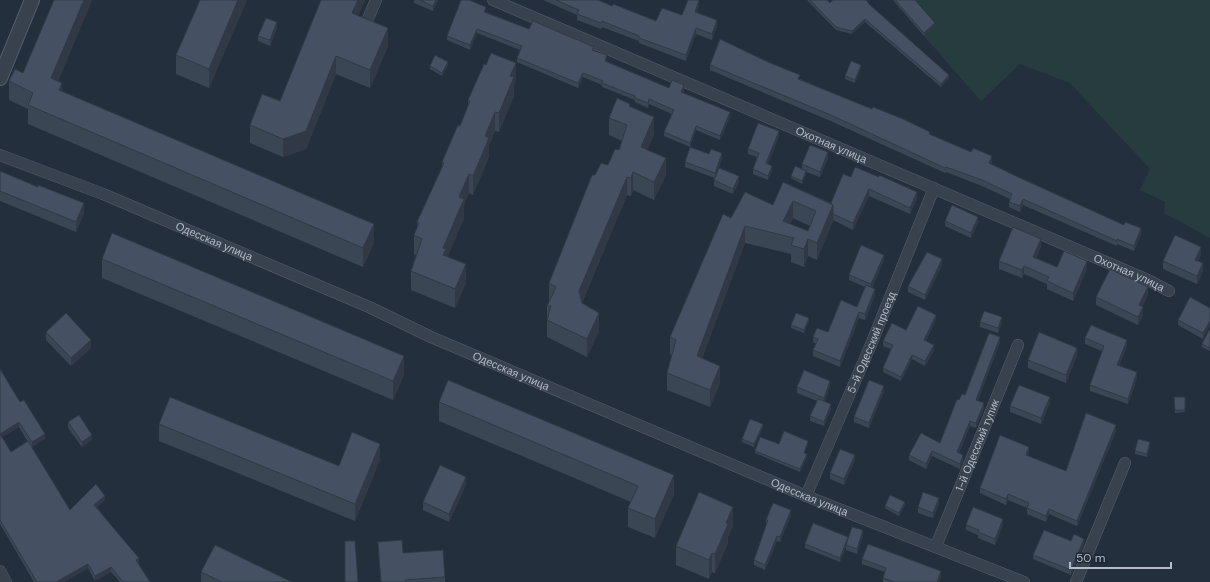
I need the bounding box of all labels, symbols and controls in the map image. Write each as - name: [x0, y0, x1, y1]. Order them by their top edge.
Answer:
- street label: Охотная улица: [794, 123, 870, 166]
- street label: Одесская улица: [174, 219, 256, 264]
- street label: Охотная улица: [1092, 251, 1168, 295]
- street label: 5-й Одесский проезд: [844, 289, 899, 395]
- street label: Одесская улица: [470, 348, 552, 394]
- street label: 1-й Одесский тупик: [952, 397, 1002, 493]
- street label: Одесская улица: [769, 475, 851, 519]
- scale bar: [1070, 544, 1171, 570]
- text: 50 m: [1076, 550, 1105, 566]

